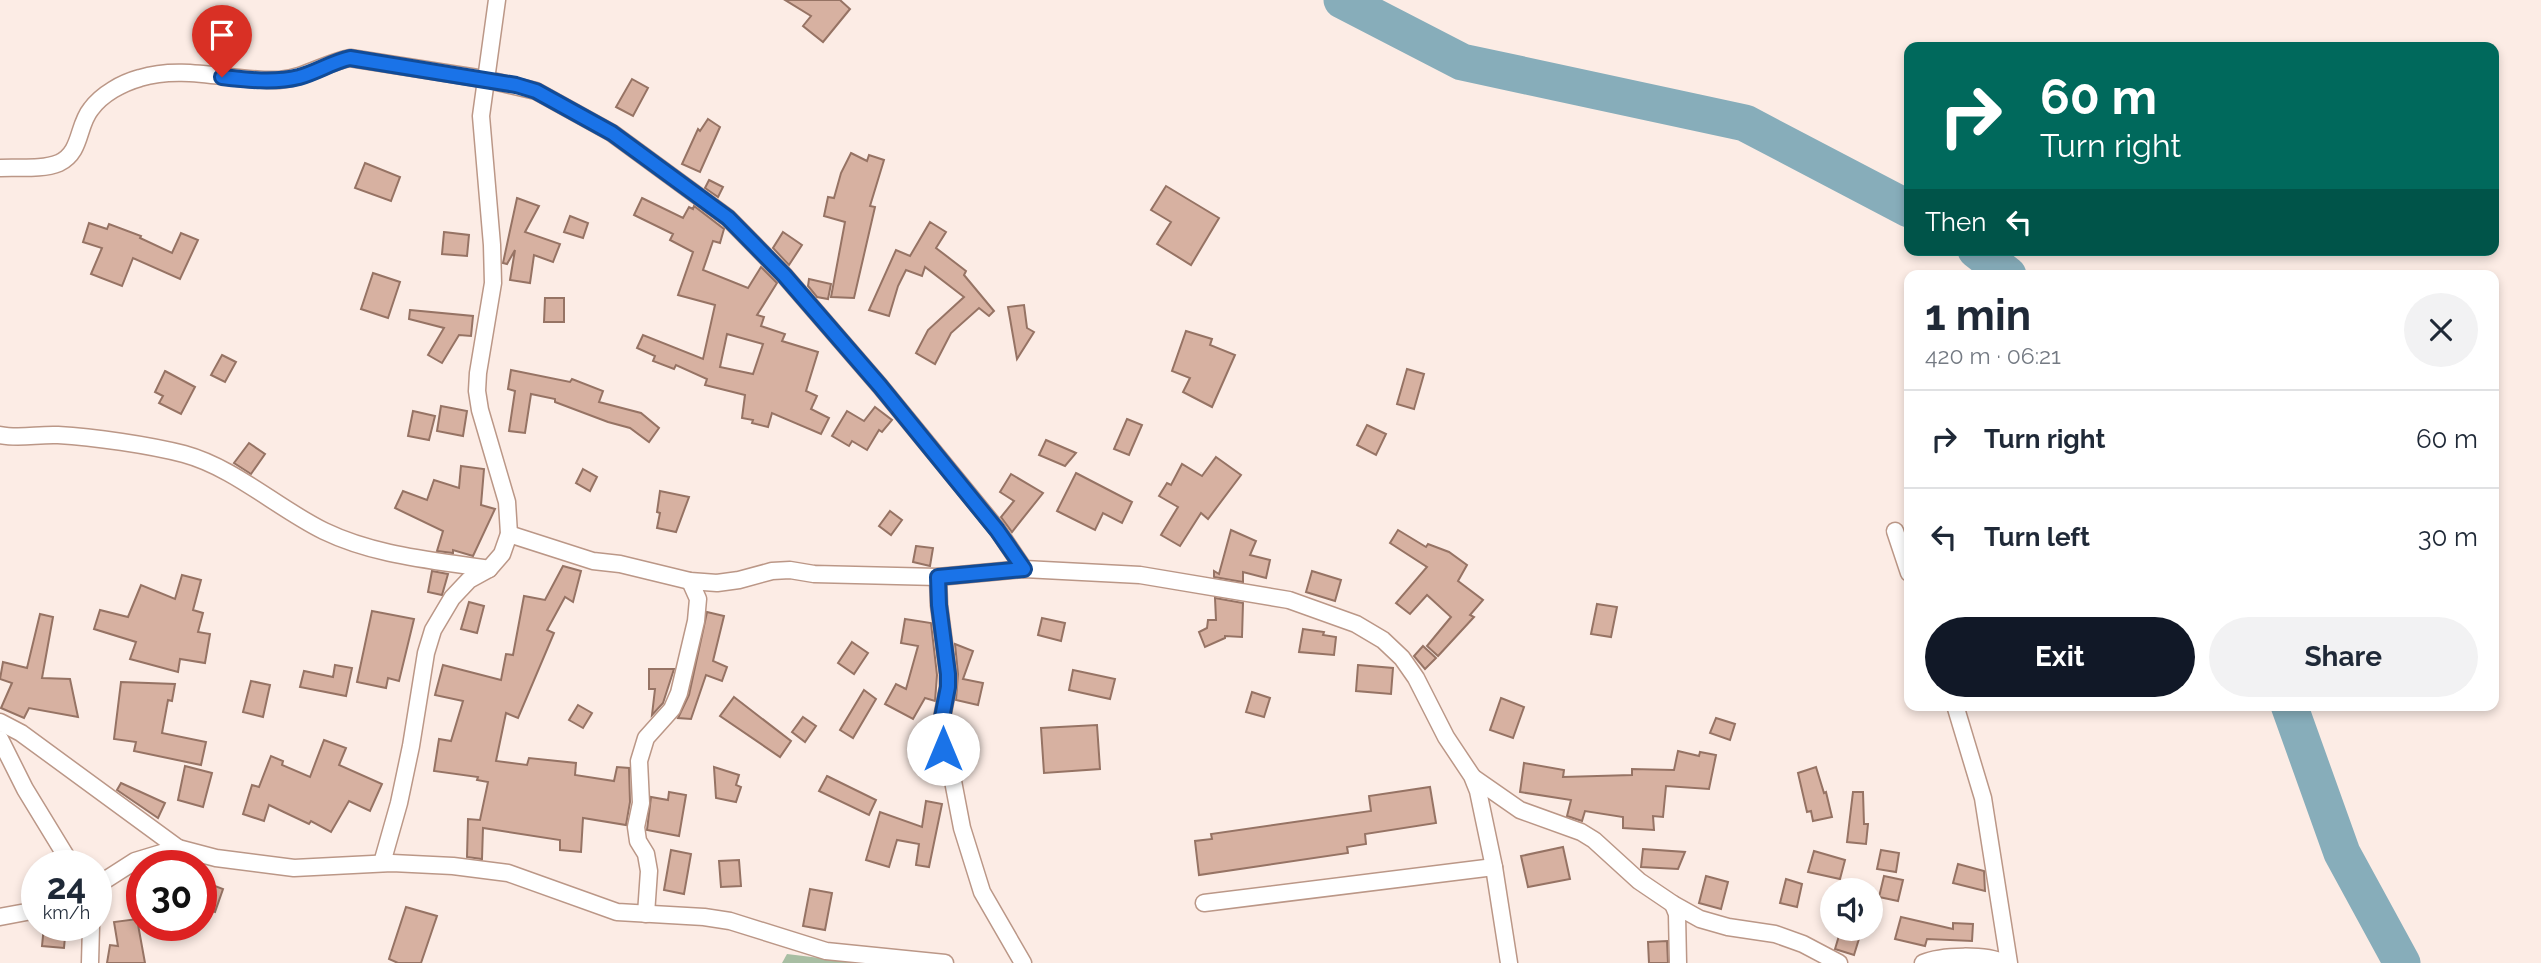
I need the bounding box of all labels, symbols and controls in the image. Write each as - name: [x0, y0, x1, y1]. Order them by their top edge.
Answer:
- pin: [192, 5, 252, 77]
- icon: arrive: [203, 16, 241, 54]
- text: 60 m: [2040, 68, 2157, 125]
- icon: right: [1925, 70, 2016, 161]
- text: Turn right: [2040, 127, 2181, 164]
- icon: left: [2000, 203, 2038, 241]
- text: Then: [1925, 207, 1986, 237]
- text: 1 min: [1925, 291, 2031, 340]
- button: close: [2404, 293, 2478, 367]
- text: 420 m · 06:21: [1925, 342, 2061, 369]
- icon: right: [1925, 420, 1963, 458]
- text: Turn right: [1984, 424, 2105, 454]
- text: 60 m: [2416, 424, 2478, 454]
- icon: left: [1925, 518, 1963, 556]
- text: Turn left: [1984, 522, 2090, 552]
- text: 30 m: [2418, 522, 2478, 552]
- button: Exit: [1925, 617, 2195, 697]
- button: Share: [2209, 617, 2478, 697]
- position arrow: [906, 712, 980, 786]
- speed limit sign: 30: [126, 850, 217, 941]
- text: 24: [47, 866, 86, 907]
- map controls: [1820, 878, 1883, 941]
- button: sound: [1820, 878, 1883, 941]
- text: km/h: [43, 902, 90, 923]

